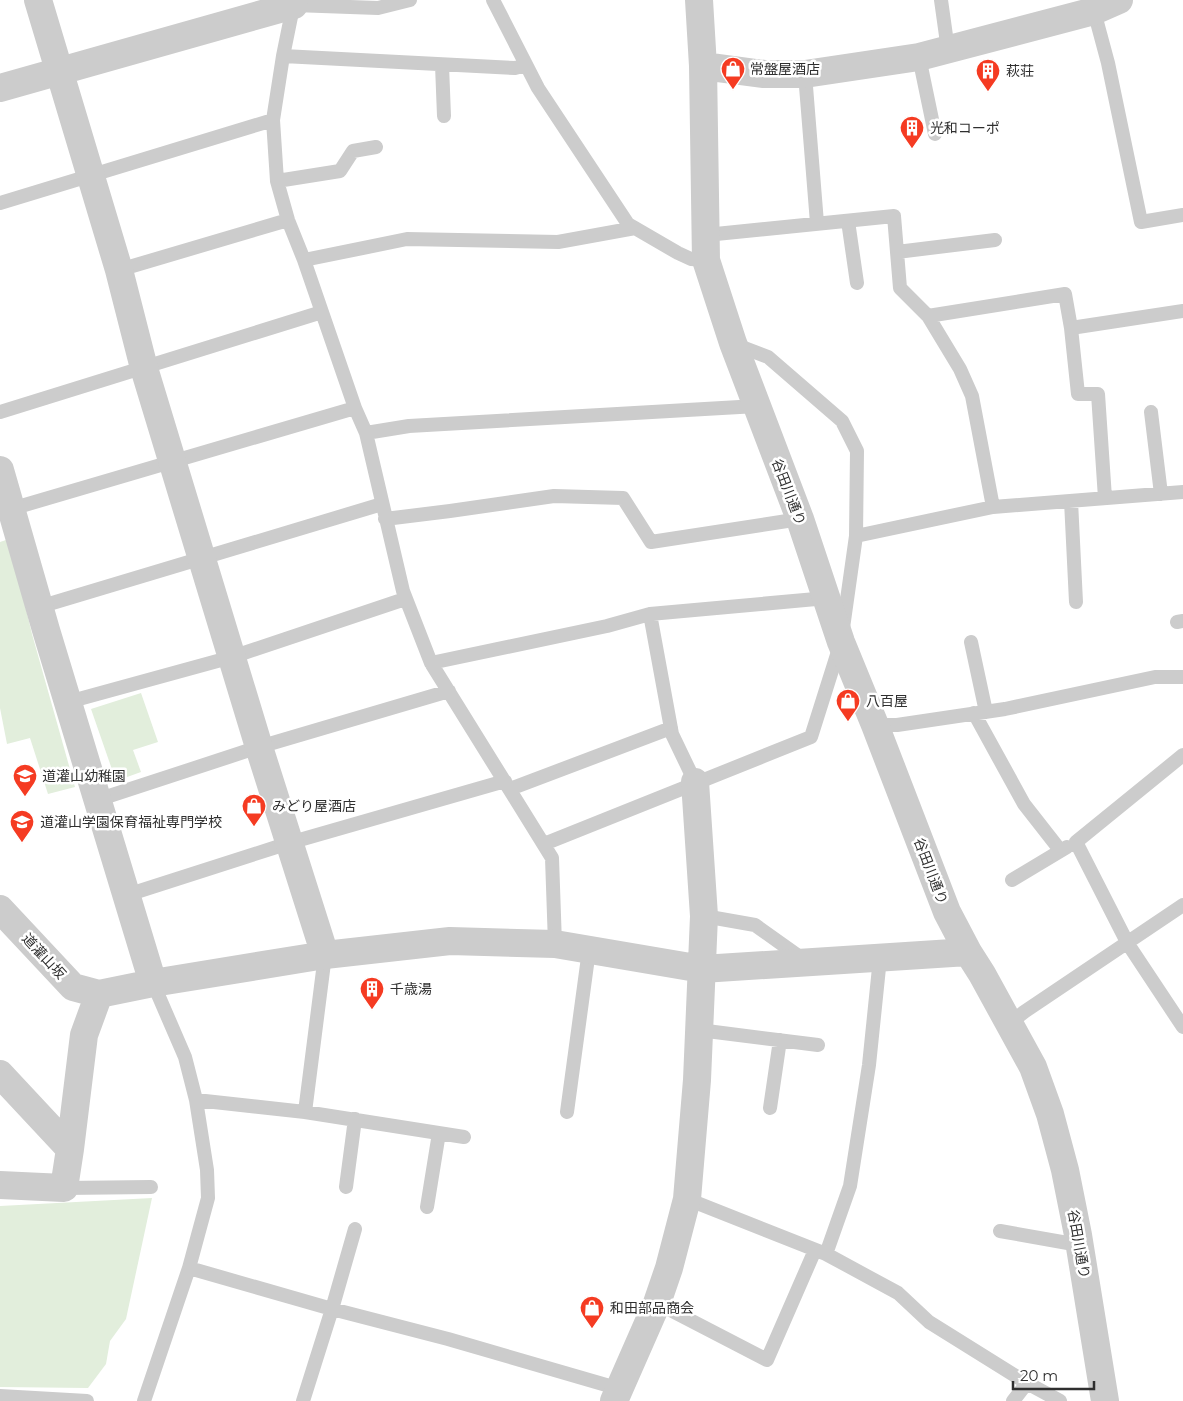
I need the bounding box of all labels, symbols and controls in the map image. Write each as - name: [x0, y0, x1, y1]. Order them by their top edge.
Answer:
- shop icon: 常盤屋酒店: [720, 56, 746, 90]
- building icon: 萩荘: [975, 58, 1001, 92]
- place label: 常盤屋酒店: [750, 60, 820, 78]
- place label: 萩荘: [1006, 62, 1034, 80]
- building icon: 光和コーポ: [899, 115, 925, 149]
- place label: 光和コーポ: [930, 119, 1000, 137]
- street label: 谷田川通り: [768, 456, 810, 528]
- shop icon: 八百屋: [835, 688, 861, 722]
- place label: 八百屋: [866, 692, 908, 710]
- school or university icon: 道灌山幼稚園: [12, 763, 38, 797]
- place label: 道灌山幼稚園: [42, 767, 126, 785]
- shop icon: みどり屋酒店: [241, 793, 267, 827]
- place label: みどり屋酒店: [272, 797, 356, 815]
- school or university icon: 道灌山学園保育福祉専門学校: [9, 809, 35, 843]
- place label: 道灌山学園保育福祉専門学校: [40, 813, 222, 831]
- street label: 谷田川通り: [910, 835, 952, 907]
- street label: 道灌山坂: [18, 929, 70, 983]
- building icon: 千歳湯: [359, 976, 385, 1010]
- place label: 千歳湯: [390, 980, 432, 998]
- street label: 谷田川通り: [1064, 1208, 1094, 1280]
- shop icon: 和田部品商会: [579, 1295, 605, 1329]
- place label: 和田部品商会: [610, 1299, 694, 1317]
- scale bar: [1013, 1358, 1094, 1390]
- text: 20 m: [1020, 1366, 1058, 1385]

